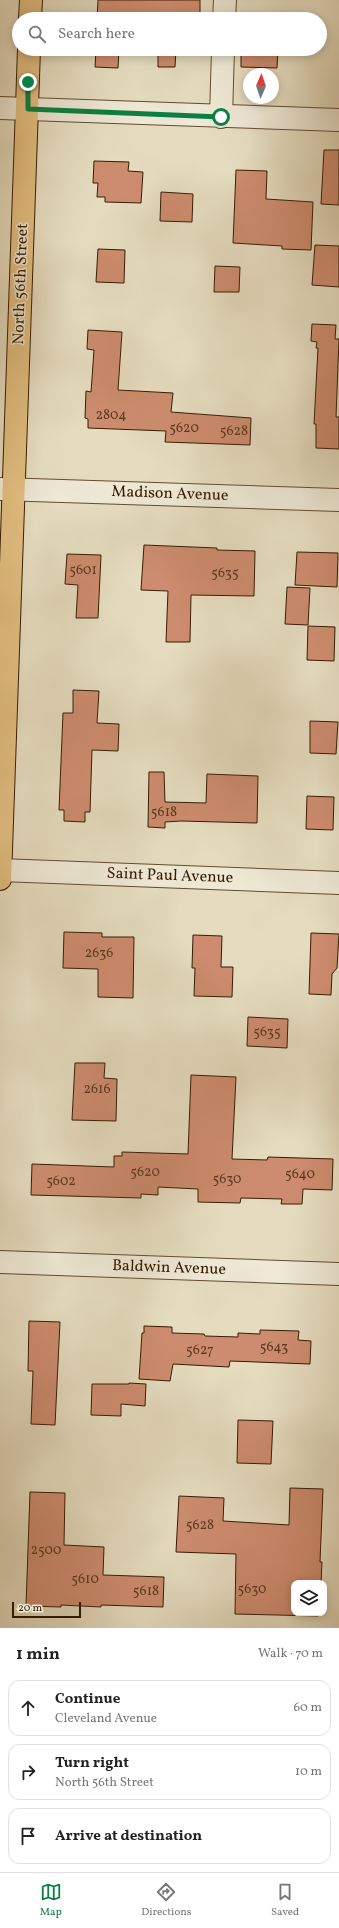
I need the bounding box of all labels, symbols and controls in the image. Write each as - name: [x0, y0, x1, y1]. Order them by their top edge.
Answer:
- search box: [12, 12, 327, 56]
- icon: search: [26, 23, 48, 45]
- text: Search here: [58, 24, 135, 45]
- north arrow: [243, 68, 279, 104]
- route end: [19, 73, 37, 91]
- route start: [212, 108, 230, 126]
- street label: North 56th Street: [8, 223, 34, 345]
- house number: 2804: [95, 406, 127, 425]
- house number: 5620: [169, 419, 199, 438]
- house number: 5628: [220, 422, 248, 441]
- street label: Madison Avenue: [111, 481, 229, 507]
- house number: 5601: [69, 561, 97, 580]
- house number: 5635: [211, 564, 239, 583]
- house number: 5618: [151, 803, 177, 822]
- street label: Saint Paul Avenue: [106, 863, 234, 889]
- house number: 2636: [85, 944, 113, 963]
- house number: 5635: [253, 1023, 281, 1042]
- house number: 2616: [83, 1080, 111, 1099]
- house number: 5620: [130, 1163, 160, 1182]
- house number: 5640: [285, 1165, 315, 1184]
- house number: 5630: [213, 1170, 241, 1189]
- house number: 5602: [46, 1172, 76, 1191]
- street label: Baldwin Avenue: [112, 1255, 226, 1281]
- house number: 5643: [260, 1338, 288, 1357]
- house number: 5627: [186, 1341, 214, 1360]
- house number: 5628: [186, 1516, 214, 1535]
- house number: 2500: [30, 1541, 62, 1560]
- house number: 5610: [71, 1570, 99, 1589]
- house number: 5630: [238, 1580, 266, 1599]
- map controls: [291, 1580, 327, 1616]
- button: layers: [291, 1580, 327, 1616]
- house number: 5618: [133, 1582, 159, 1601]
- scale bar: [12, 1600, 81, 1619]
- text: 20 m: [18, 1601, 42, 1616]
- text: 1 min: [16, 1643, 60, 1666]
- text: Walk · 70 m: [258, 1645, 323, 1663]
- text: Continue: [55, 1689, 120, 1710]
- icon: ahead: [17, 1697, 39, 1719]
- text: 60 m: [294, 1699, 322, 1717]
- text: Cleveland Avenue: [55, 1710, 157, 1728]
- text: Turn right: [55, 1753, 129, 1774]
- icon: right: [17, 1761, 39, 1783]
- text: 10 m: [295, 1763, 322, 1781]
- text: North 56th Street: [55, 1774, 154, 1792]
- icon: arrive: [17, 1825, 39, 1847]
- text: Arrive at destination: [55, 1826, 202, 1847]
- tab: Map: [40, 1881, 62, 1920]
- tab: Directions: [141, 1881, 192, 1920]
- tab: Saved: [271, 1881, 299, 1920]

